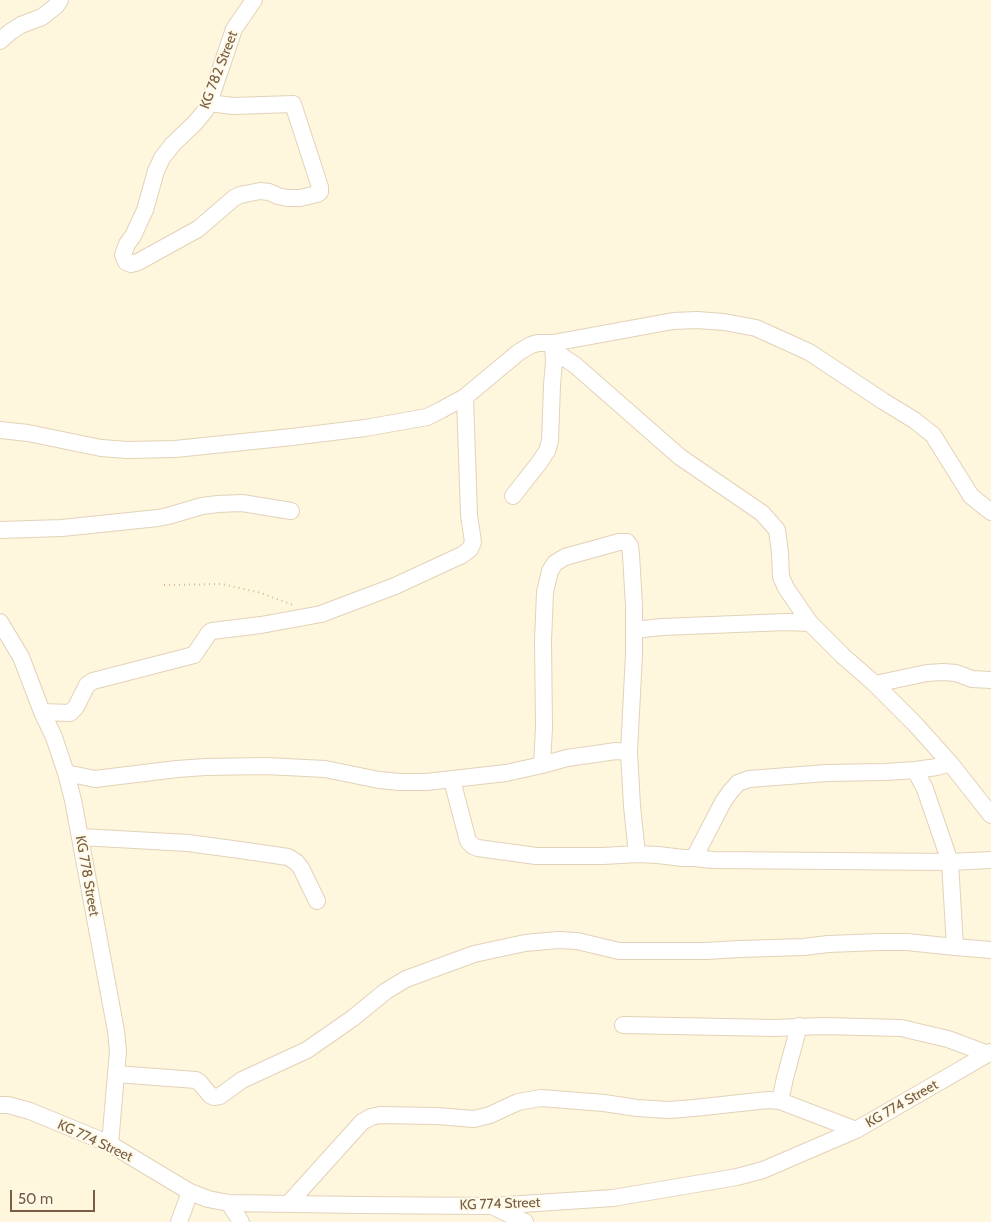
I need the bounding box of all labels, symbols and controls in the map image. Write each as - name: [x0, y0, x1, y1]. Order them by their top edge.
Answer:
- street label: KG 782 Street: [196, 29, 242, 111]
- street label: KG 778 Street: [72, 834, 102, 918]
- street label: KG 774 Street: [863, 1076, 941, 1132]
- street label: KG 774 Street: [55, 1116, 135, 1166]
- scale bar: [12, 1180, 98, 1212]
- text: 50 m: [18, 1190, 53, 1208]
- street label: KG 774 Street: [459, 1194, 541, 1214]

